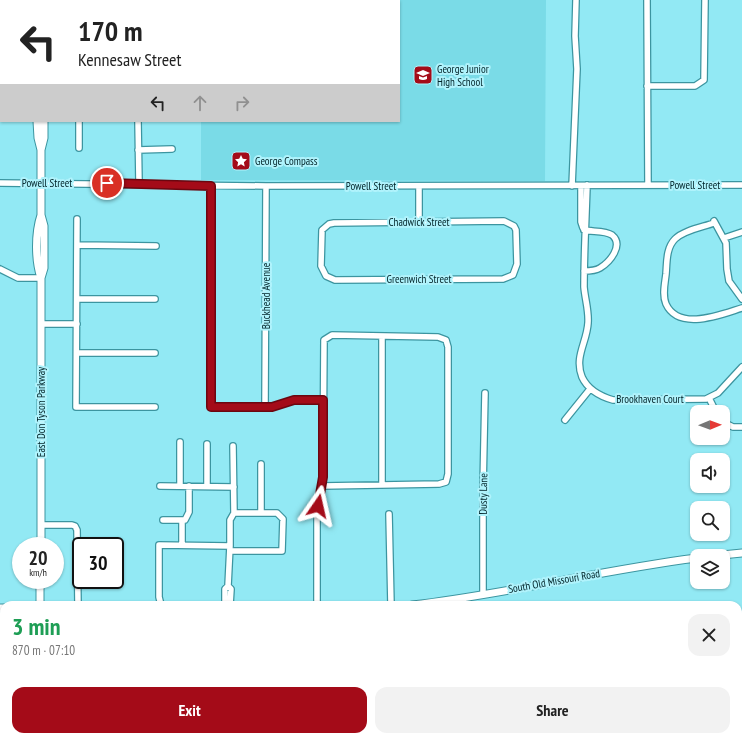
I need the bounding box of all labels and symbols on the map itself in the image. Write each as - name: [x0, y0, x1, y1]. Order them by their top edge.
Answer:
- place label: George Junior High School: [437, 62, 489, 89]
- school or university icon: George Junior High School: [412, 64, 434, 86]
- place icon: George Compass: [230, 150, 252, 172]
- place label: George Compass: [255, 154, 318, 168]
- pin: [90, 166, 124, 200]
- street label: Powell Street: [22, 176, 72, 190]
- street label: Powell Street: [670, 178, 720, 192]
- street label: Powell Street: [346, 179, 396, 193]
- street label: Chadwick Street: [389, 215, 449, 229]
- street label: Buckhead Avenue: [259, 262, 273, 329]
- street label: Greenwich Street: [387, 272, 452, 286]
- street label: East Don Tyson Parkway: [34, 366, 48, 457]
- street label: Brookhaven Court: [616, 392, 684, 406]
- north arrow: [690, 405, 730, 445]
- street label: Dusty Lane: [476, 473, 490, 515]
- position arrow: [297, 485, 339, 527]
- speed limit sign: 30: [72, 537, 124, 589]
- street label: South Old Missouri Road: [507, 566, 601, 596]

